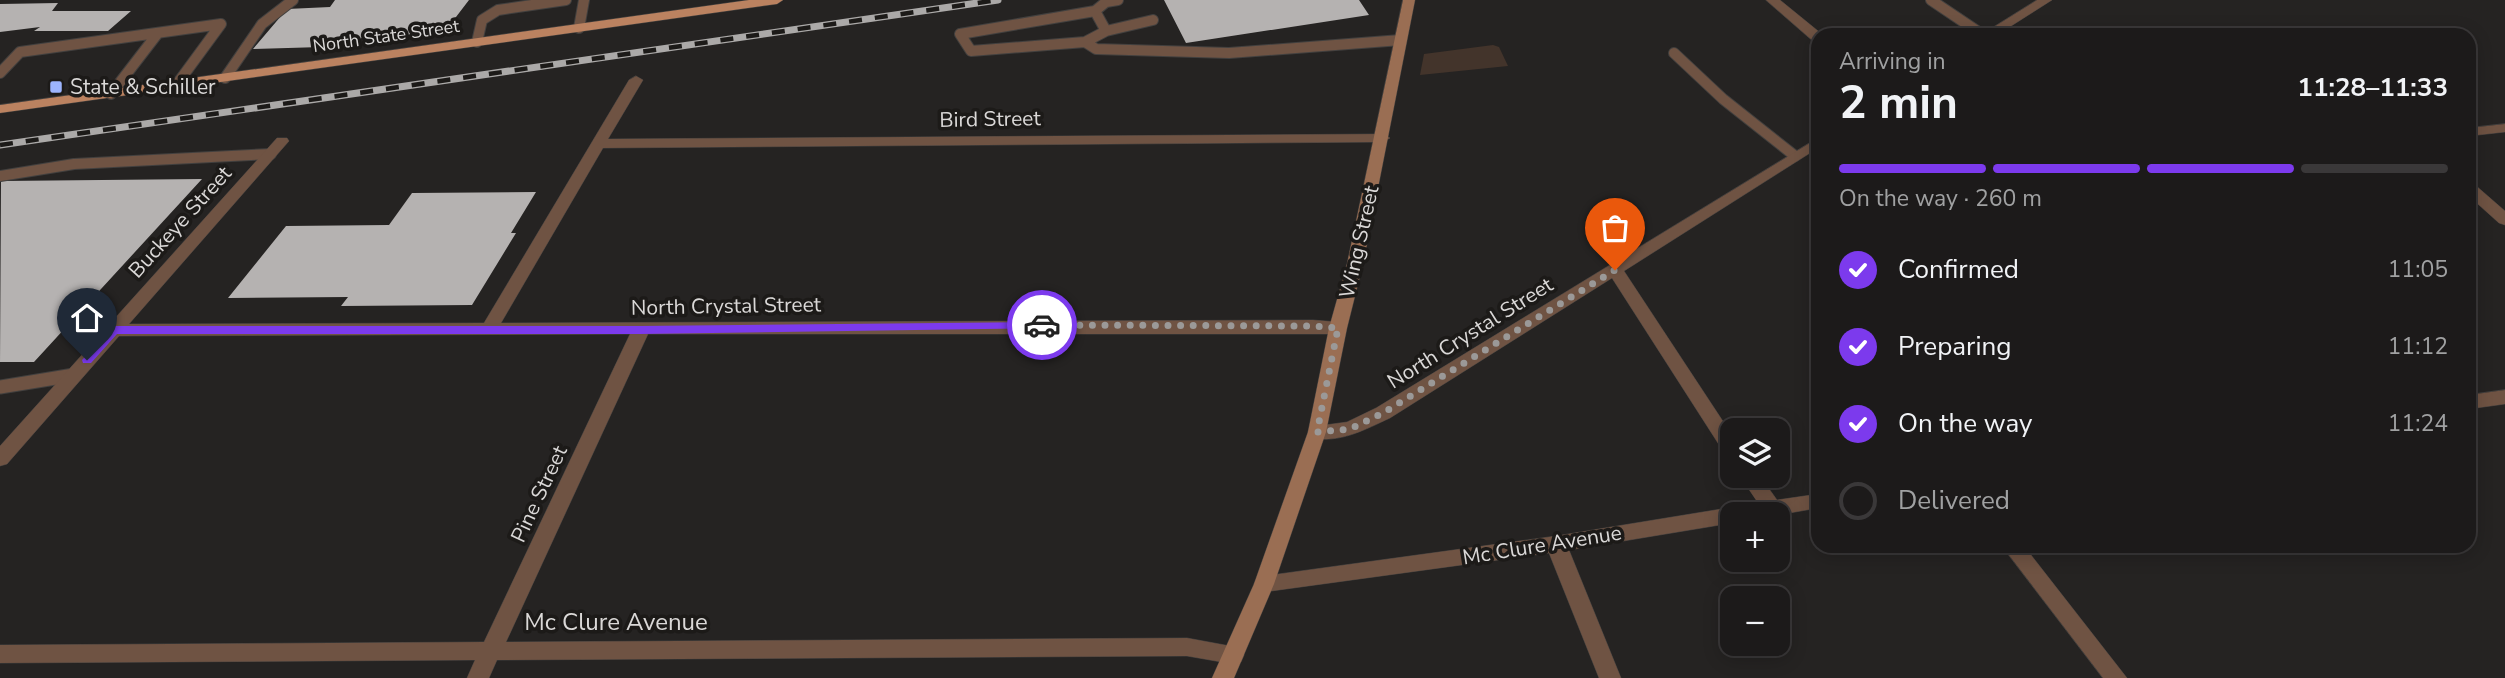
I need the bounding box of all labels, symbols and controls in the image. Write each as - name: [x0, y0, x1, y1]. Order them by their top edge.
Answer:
- street label: North State Street: [311, 14, 462, 58]
- text: Arriving in: [1839, 46, 1946, 77]
- text: 11:28–11:33: [2297, 70, 2448, 105]
- text: 2 min: [1839, 71, 1958, 134]
- place label: State & Schiller: [70, 73, 216, 101]
- marker: State & Schiller: [48, 79, 64, 95]
- street label: Bird Street: [939, 104, 1042, 134]
- street label: Buckeye Street: [122, 160, 238, 284]
- street label: Wing Street: [1332, 182, 1386, 301]
- text: On the way · 260 m: [1839, 183, 2042, 214]
- pin: [1585, 198, 1645, 270]
- icon: bag: [1596, 209, 1634, 247]
- icon: check: [1839, 251, 1877, 289]
- text: Confirmed: [1898, 252, 2019, 287]
- text: 11:05: [2388, 254, 2448, 285]
- street label: North Crystal Street: [1382, 270, 1559, 395]
- pin: [57, 288, 117, 360]
- street label: North Crystal Street: [631, 290, 822, 322]
- courier: [1007, 290, 1077, 360]
- icon: home: [68, 299, 106, 337]
- icon: car: [1023, 306, 1061, 344]
- icon: check: [1839, 328, 1877, 366]
- text: Preparing: [1898, 329, 2011, 364]
- text: 11:12: [2388, 331, 2448, 362]
- icon: check: [1839, 405, 1877, 443]
- text: On the way: [1898, 406, 2032, 441]
- text: 11:24: [2388, 408, 2448, 439]
- map controls: [1720, 418, 1790, 656]
- button: layers: [1720, 418, 1790, 488]
- street label: Pine Street: [504, 440, 574, 547]
- text: Delivered: [1898, 483, 2010, 518]
- button: +: [1720, 502, 1790, 572]
- street label: Mc Clure Avenue: [1460, 519, 1624, 571]
- button: −: [1720, 586, 1790, 656]
- street label: Mc Clure Avenue: [524, 606, 708, 638]

